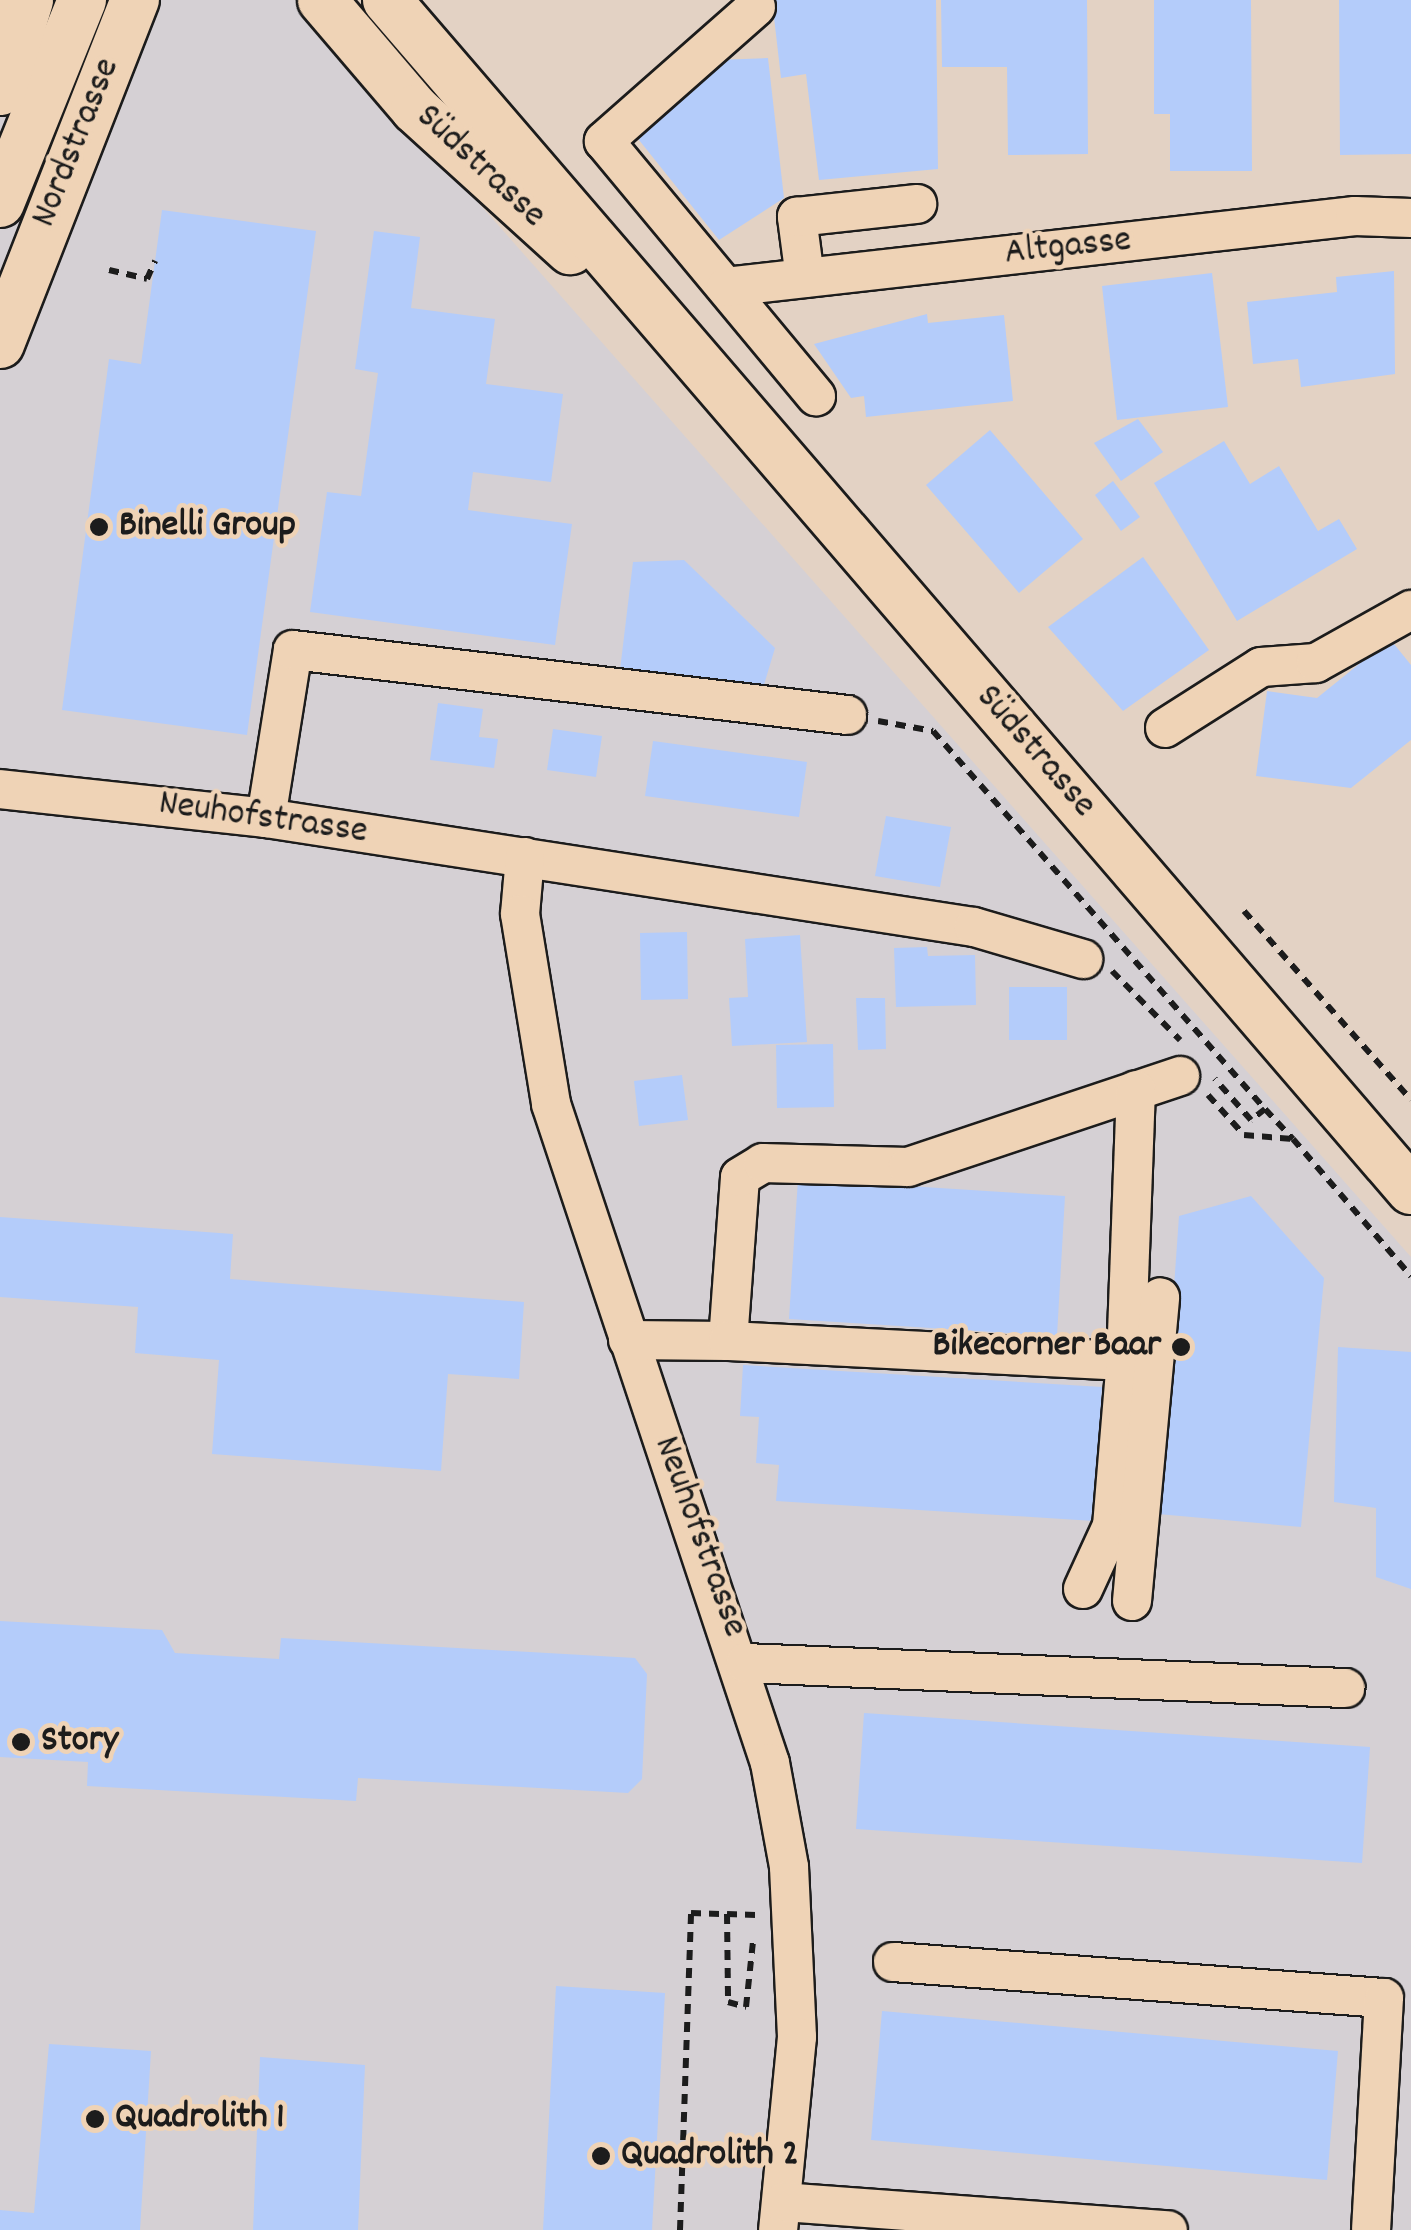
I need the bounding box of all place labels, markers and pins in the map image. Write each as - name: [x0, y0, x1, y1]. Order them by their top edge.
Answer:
- place label: Binelli Group: [119, 504, 296, 550]
- marker: Binelli Group: [88, 516, 110, 538]
- place label: Bikecorner Baar: [933, 1324, 1161, 1370]
- marker: Bikecorner Baar: [1170, 1336, 1192, 1358]
- place label: Story: [41, 1719, 118, 1765]
- marker: Story: [10, 1731, 32, 1753]
- place label: Quadrolith 1: [115, 2096, 285, 2142]
- marker: Quadrolith 1: [84, 2108, 106, 2130]
- place label: Quadrolith 2: [621, 2133, 799, 2179]
- marker: Quadrolith 2: [590, 2145, 612, 2167]

